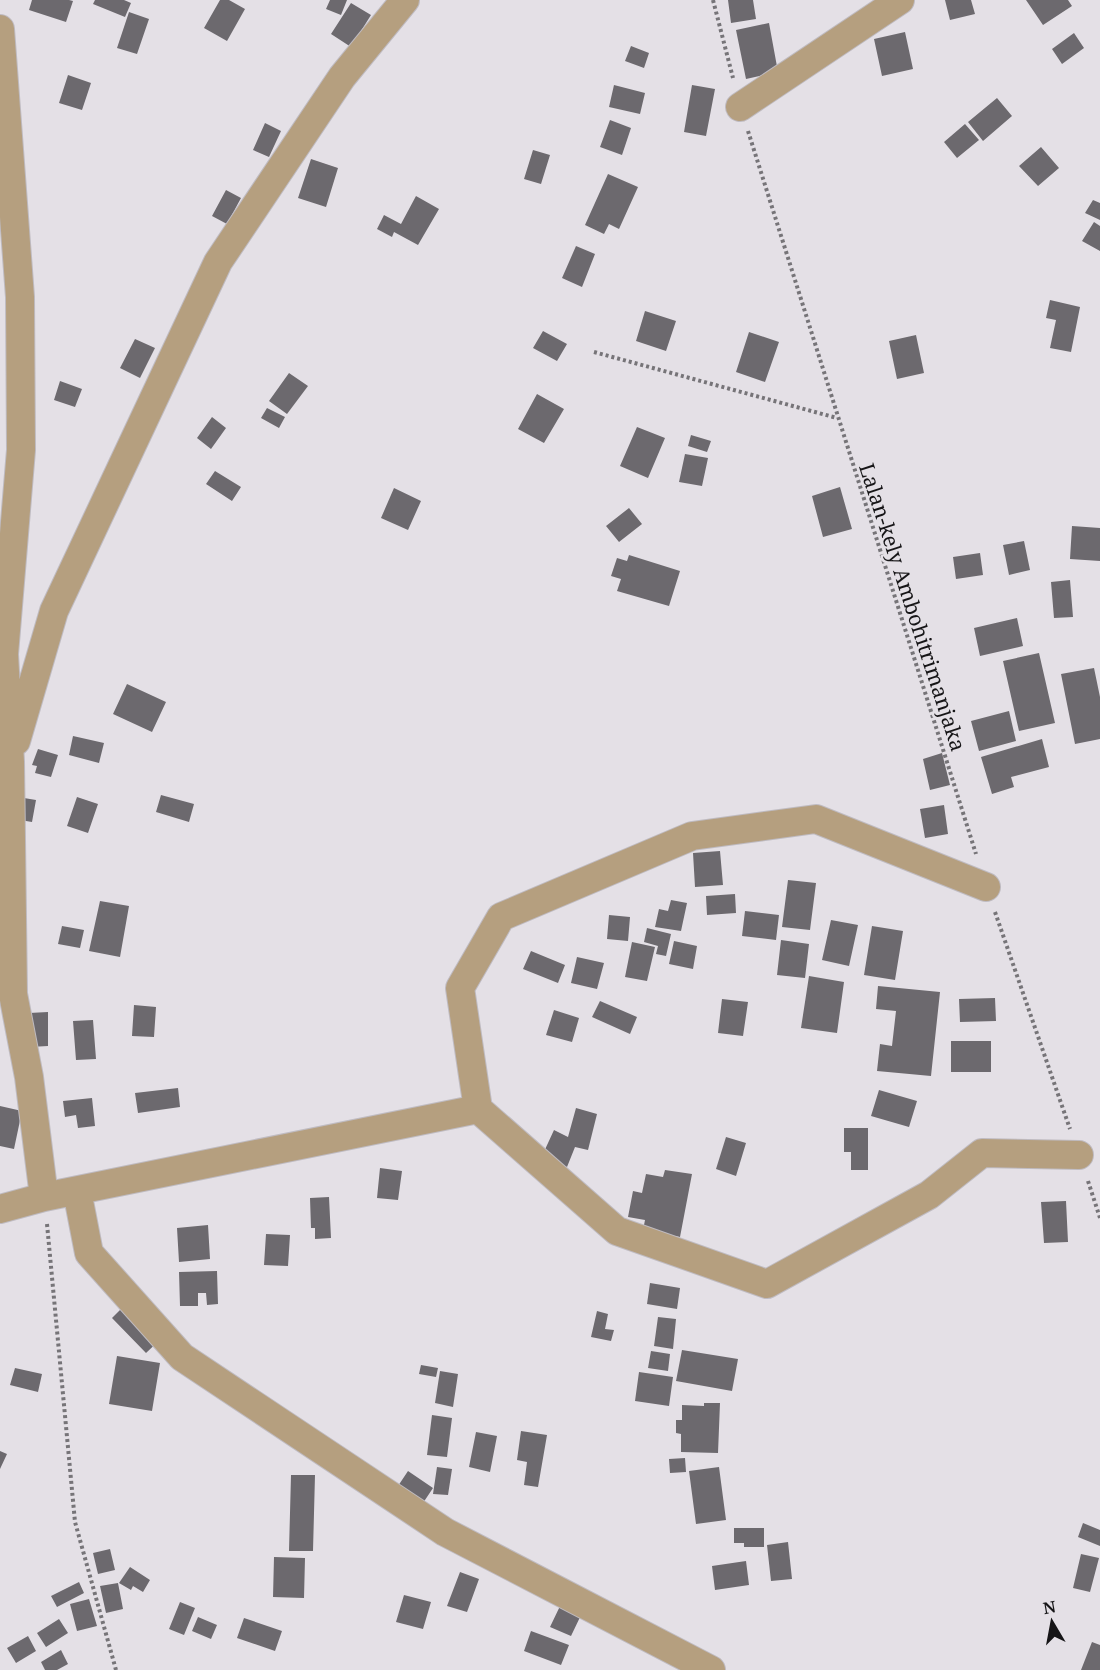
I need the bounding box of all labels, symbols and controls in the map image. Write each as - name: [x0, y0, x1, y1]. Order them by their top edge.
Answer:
- street label: Lalan-kely Ambohitrimanjaka: [853, 459, 973, 755]
- north arrow: [1022, 1592, 1082, 1652]
- text: N: [1041, 1595, 1058, 1619]

